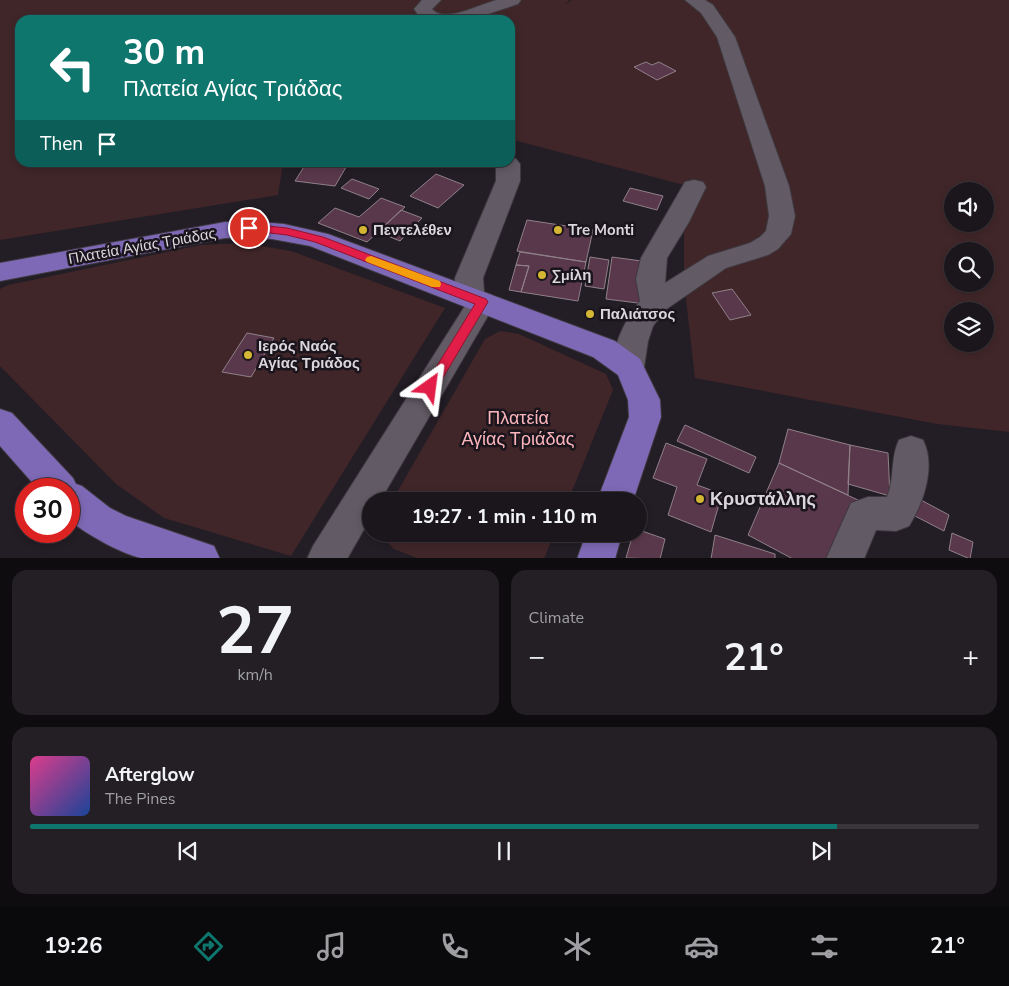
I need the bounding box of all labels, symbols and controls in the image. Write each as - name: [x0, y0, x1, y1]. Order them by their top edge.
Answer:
- text: 30 m: [123, 29, 205, 76]
- icon: left: [40, 35, 105, 100]
- text: Πλατεία Αγίας Τριάδας: [123, 74, 342, 104]
- icon: arrive: [93, 130, 121, 158]
- text: Then: [40, 131, 83, 157]
- map controls: [944, 182, 994, 352]
- button: sound: [944, 182, 994, 232]
- pin: [228, 207, 270, 249]
- icon: arrive: [235, 214, 263, 242]
- place label: Πεντελέθεν: [373, 220, 452, 240]
- place label: Tre Monti: [568, 220, 634, 240]
- street label: Πλατεία Αγίας Τριάδας: [67, 223, 217, 269]
- marker: Πεντελέθεν: [357, 224, 369, 236]
- marker: Tre Monti: [552, 224, 564, 236]
- button: search: [944, 242, 994, 292]
- place label: Σμίλη: [552, 265, 591, 285]
- marker: Σμίλη: [536, 269, 548, 281]
- button: layers: [944, 302, 994, 352]
- place label: Παλιάτσος: [600, 304, 675, 324]
- marker: Παλιάτσος: [584, 308, 596, 320]
- place label: Ιερός Ναός Αγίας Τριάδος: [258, 336, 360, 373]
- marker: Ιερός Ναός Αγίας Τριάδος: [242, 349, 254, 361]
- position arrow: [403, 360, 455, 412]
- park label: Πλατεία Αγίας Τριάδας: [461, 406, 575, 451]
- speed limit sign: 30: [15, 478, 80, 543]
- place label: Κρυστάλλης: [710, 487, 816, 511]
- marker: Κρυστάλλης: [694, 493, 706, 505]
- text: 19:27 · 1 min · 110 m: [412, 504, 597, 530]
- text: 27: [216, 587, 294, 676]
- text: Climate: [529, 607, 584, 629]
- text: 21°: [724, 632, 784, 683]
- text: −: [529, 638, 545, 676]
- text: +: [962, 638, 979, 676]
- text: km/h: [238, 664, 273, 686]
- text: Afterglow: [105, 762, 195, 788]
- text: The Pines: [105, 788, 175, 810]
- icon: previous: [174, 837, 202, 865]
- icon: pause: [490, 837, 518, 865]
- icon: next: [807, 837, 835, 865]
- icon: directions: [191, 929, 226, 964]
- icon: music: [314, 929, 349, 964]
- icon: phone: [437, 929, 472, 964]
- icon: climate: [560, 929, 595, 964]
- icon: car: [684, 929, 719, 964]
- icon: filters: [807, 929, 842, 964]
- text: 19:26: [44, 931, 102, 961]
- text: 21°: [930, 931, 965, 961]

